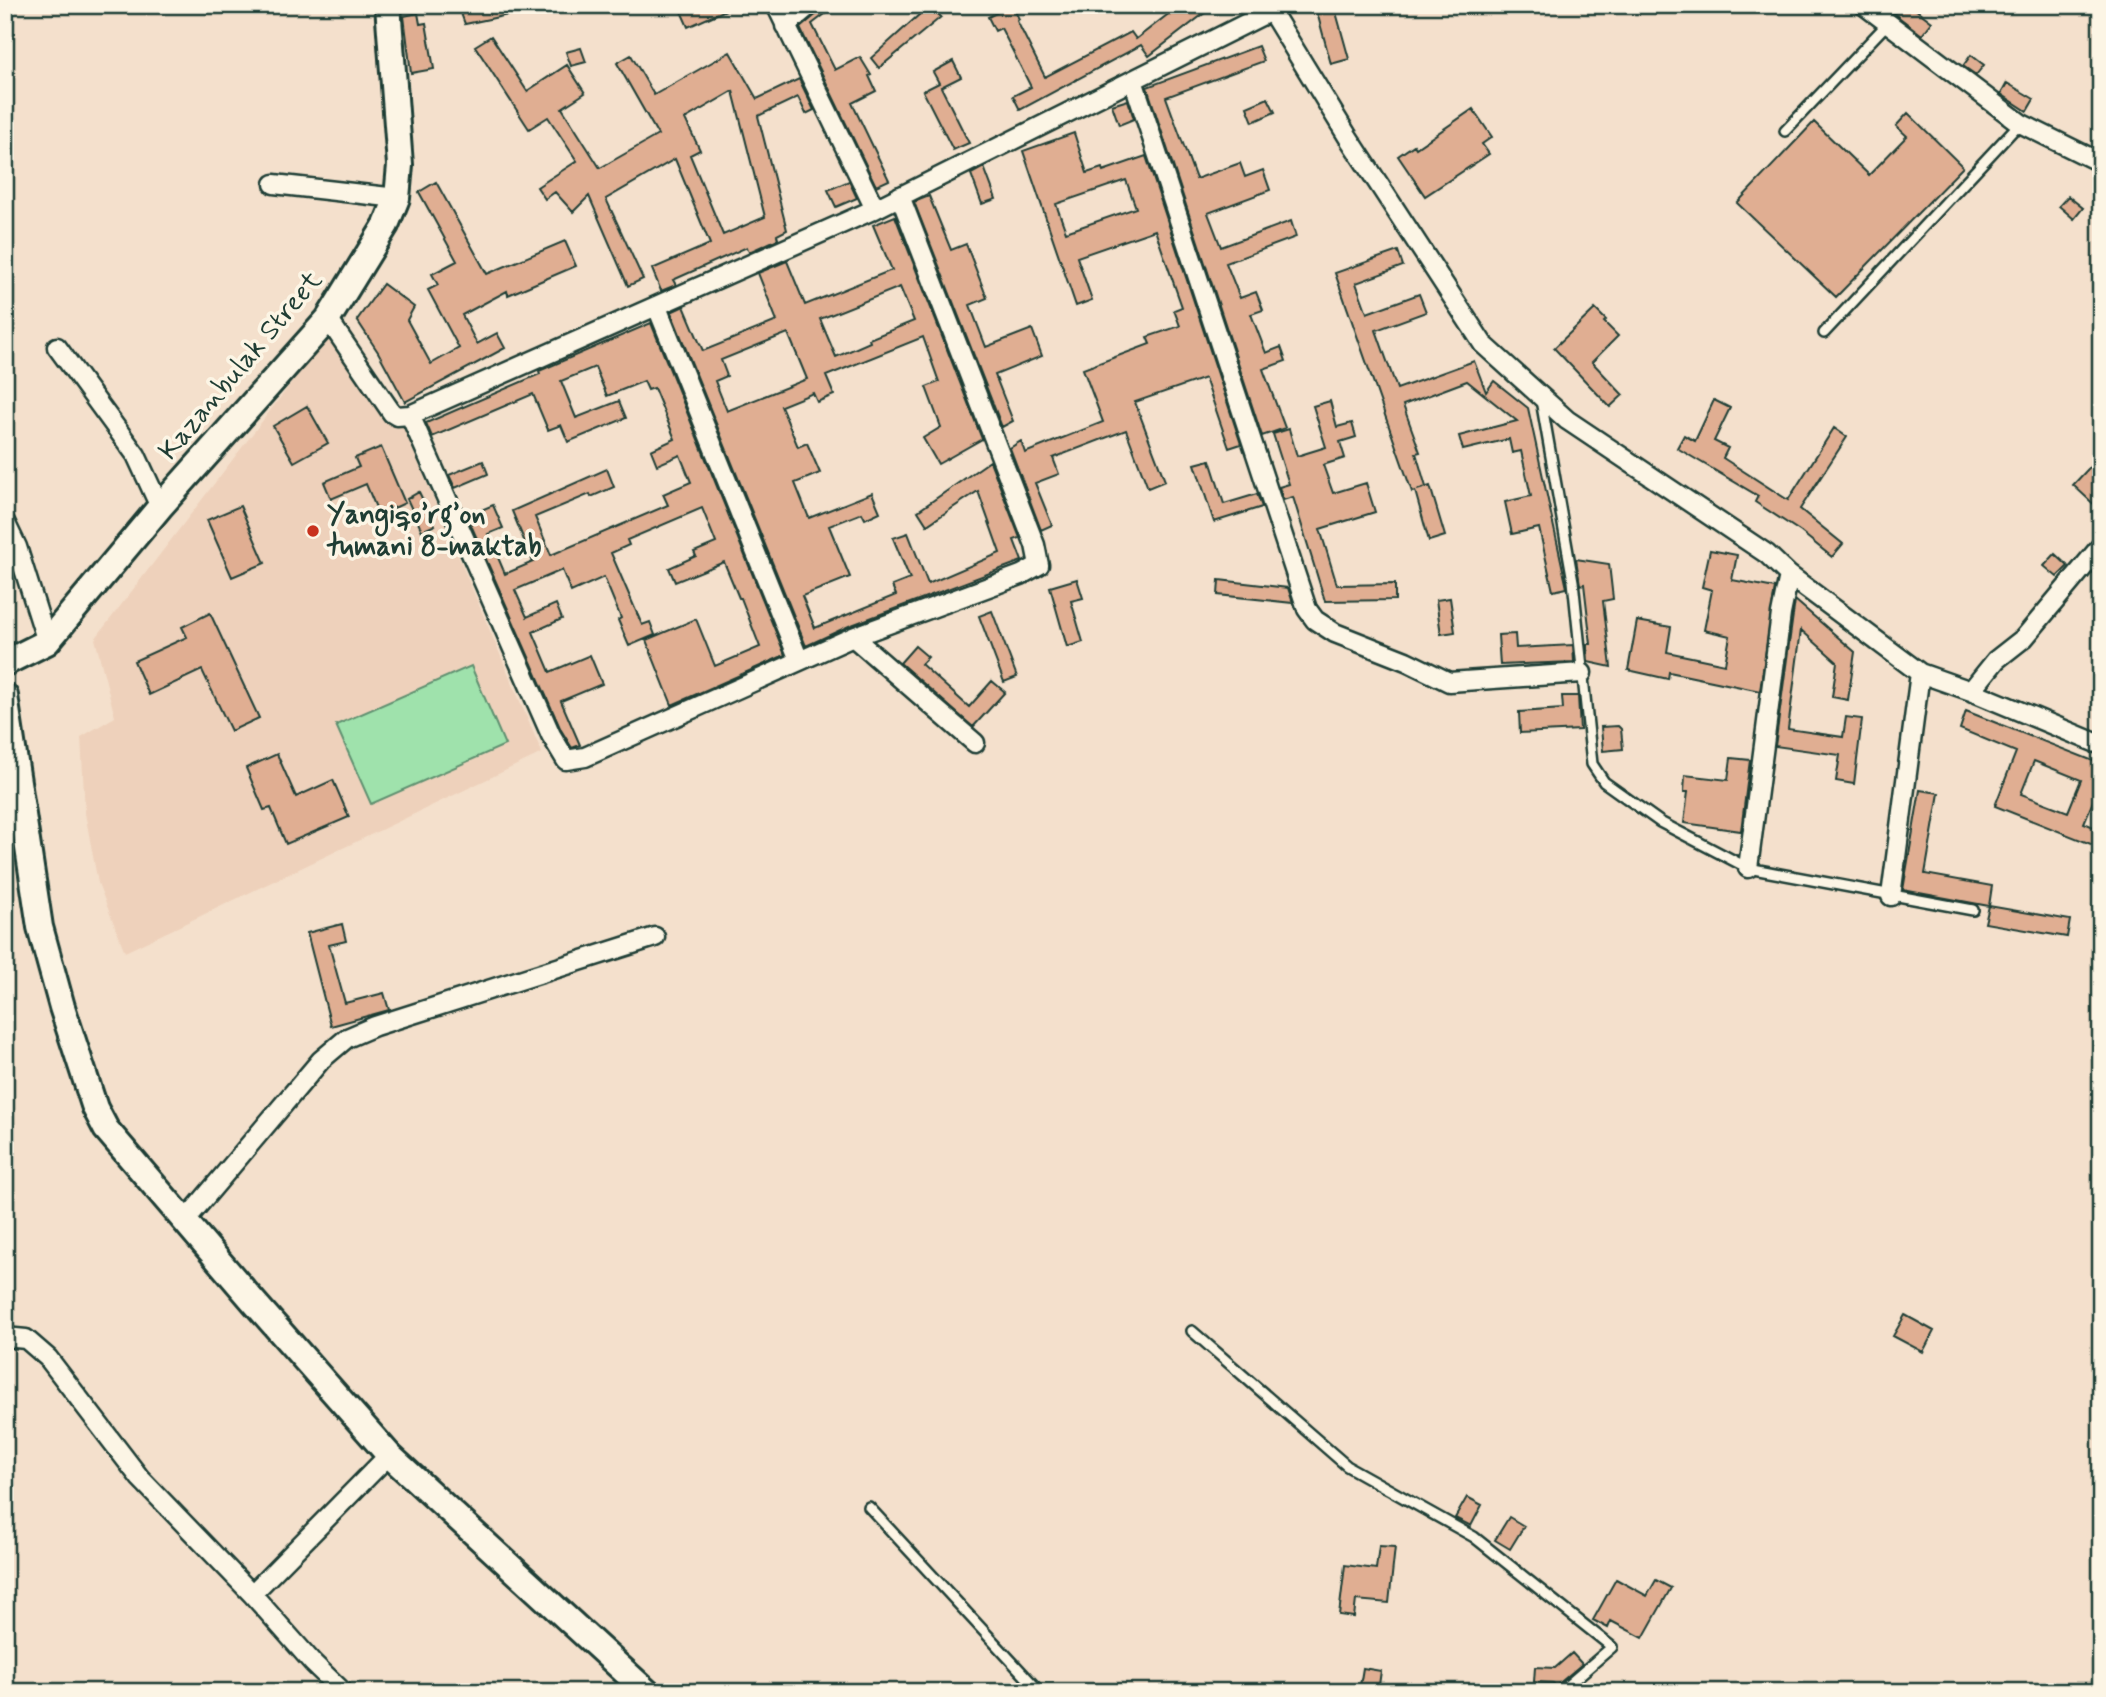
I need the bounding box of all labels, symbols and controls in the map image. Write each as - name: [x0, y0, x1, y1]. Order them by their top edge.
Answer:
- street label: Kazanbulak Street: [151, 263, 332, 469]
- place label: Yangiqo’rg’on tumani 8-maktab: [326, 497, 542, 566]
- marker: Yangiqo’rg’on tumani 8-maktab: [305, 523, 321, 539]

